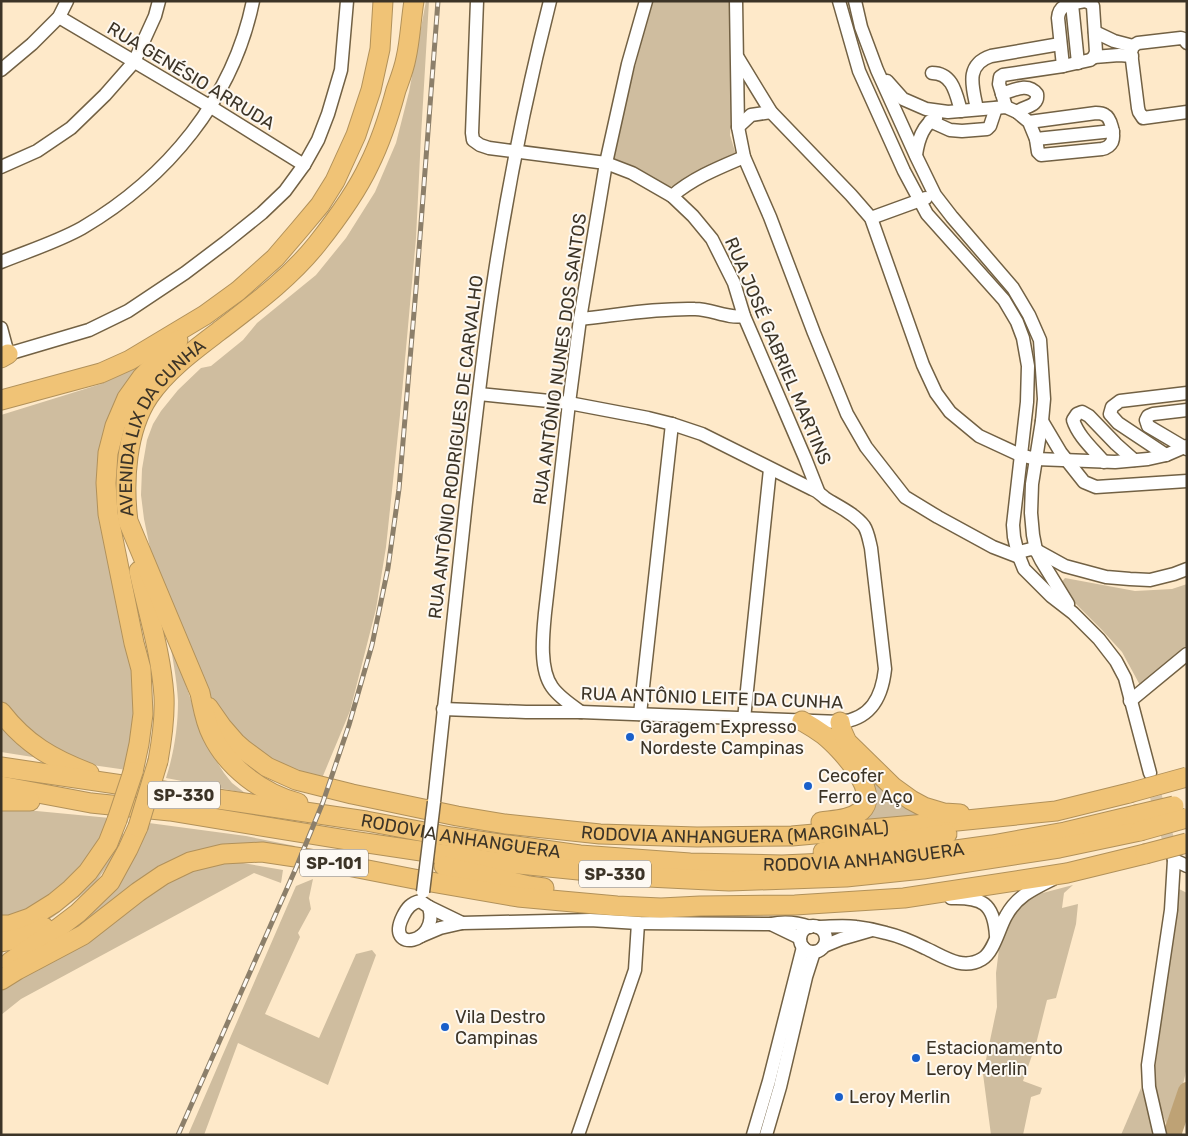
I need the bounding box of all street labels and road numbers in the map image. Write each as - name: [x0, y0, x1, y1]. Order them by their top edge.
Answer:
- street label: RUA GENÉSIO ARRUDA: [103, 17, 279, 135]
- street label: RUA ANTÔNIO NUNES DOS SANTOS: [529, 212, 591, 506]
- street label: RUA JOSÉ GABRIEL MARTINS: [720, 234, 836, 468]
- street label: RUA ANTÔNIO RODRIGUES DE CARVALHO: [424, 274, 488, 620]
- street label: AVENIDA LIX DA CUNHA: [115, 334, 210, 518]
- street label: RUA ANTÔNIO LEITE DA CUNHA: [580, 682, 844, 714]
- road number: SP-330: [148, 782, 220, 808]
- street label: RODOVIA ANHANGUERA: [359, 809, 562, 863]
- street label: RODOVIA ANHANGUERA (MARGINAL): [580, 816, 890, 848]
- street label: RODOVIA ANHANGUERA: [763, 838, 966, 876]
- road number: SP-101: [300, 850, 368, 876]
- road number: SP-330: [579, 861, 651, 888]

